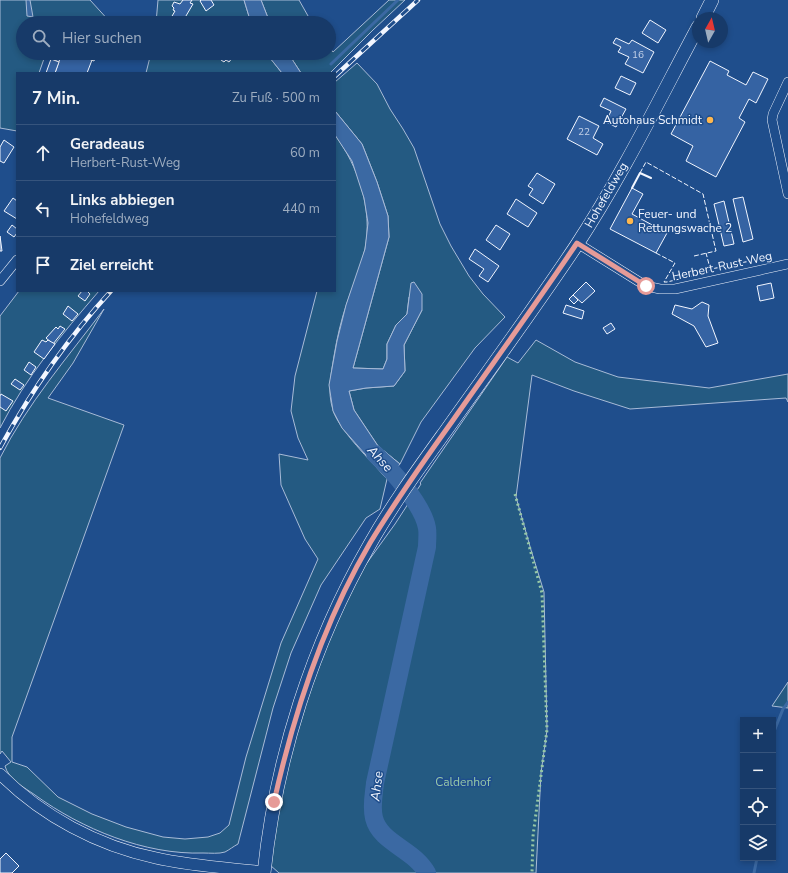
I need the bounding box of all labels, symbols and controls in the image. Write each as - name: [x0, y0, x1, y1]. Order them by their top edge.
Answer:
- north arrow: [692, 12, 728, 48]
- search box: [16, 16, 336, 60]
- icon: search: [30, 27, 52, 49]
- text: Hier suchen: [62, 28, 142, 48]
- house number: 16: [632, 48, 644, 62]
- text: 7 Min.: [32, 87, 80, 110]
- text: Zu Fuß · 500 m: [232, 89, 320, 107]
- place label: Autohaus Schmidt: [603, 112, 703, 128]
- marker: Autohaus Schmidt: [705, 115, 715, 125]
- house number: 22: [578, 125, 590, 139]
- text: Geradeaus: [70, 134, 145, 154]
- icon: ahead: [32, 142, 54, 164]
- text: 60 m: [290, 144, 320, 162]
- text: Herbert-Rust-Weg: [70, 154, 180, 172]
- street label: Hohefeldweg: [581, 159, 631, 231]
- text: Links abbiegen: [70, 190, 174, 210]
- icon: left: [32, 198, 54, 220]
- text: 440 m: [282, 200, 320, 218]
- place label: Feuer- und Rettungswache 2: [638, 206, 732, 236]
- text: Hohefeldweg: [70, 210, 149, 228]
- marker: Feuer- und Rettungswache 2: [625, 216, 635, 226]
- street label: Herbert-Rust-Weg: [670, 248, 774, 284]
- icon: arrive: [32, 254, 54, 276]
- text: Ziel erreicht: [70, 255, 153, 275]
- route start: [637, 277, 655, 295]
- water label: Ahse: [362, 441, 397, 476]
- map controls: [740, 717, 776, 861]
- button: +: [740, 717, 776, 753]
- button: −: [740, 753, 776, 789]
- water label: Ahse: [366, 770, 388, 803]
- park label: Caldenhof: [435, 774, 492, 790]
- button: locate: [740, 789, 776, 825]
- route end: [265, 793, 283, 811]
- button: layers: [740, 825, 776, 861]

